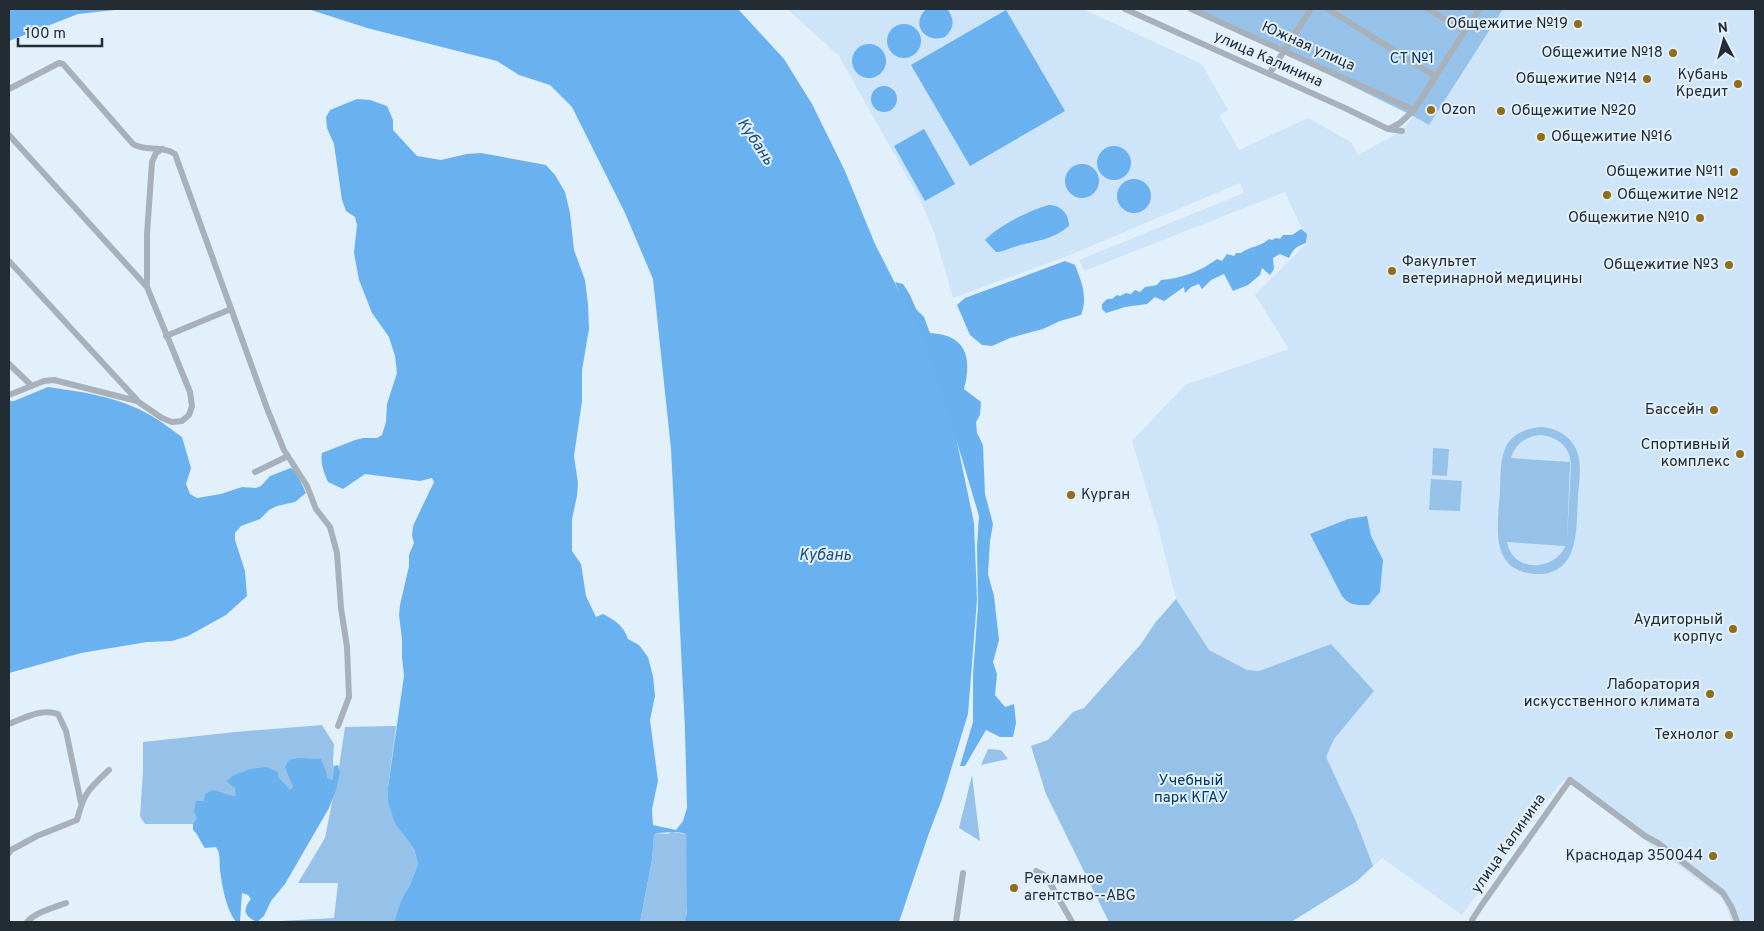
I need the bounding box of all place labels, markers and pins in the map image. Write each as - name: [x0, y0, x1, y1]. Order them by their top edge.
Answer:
- place label: Общежитие №19: [1447, 15, 1568, 34]
- marker: Общежитие №19: [1572, 18, 1584, 30]
- place label: Общежитие №18: [1541, 44, 1663, 63]
- marker: Общежитие №18: [1667, 47, 1679, 59]
- place label: Кубань Кредит: [1676, 66, 1728, 102]
- place label: Общежитие №14: [1516, 70, 1637, 89]
- marker: Общежитие №14: [1641, 73, 1653, 85]
- marker: Кубань Кредит: [1732, 78, 1744, 90]
- place label: Ozon: [1441, 101, 1476, 120]
- place label: Общежитие №20: [1511, 102, 1637, 121]
- marker: Ozon: [1425, 104, 1437, 116]
- marker: Общежитие №20: [1495, 105, 1507, 117]
- place label: Общежитие №16: [1551, 128, 1672, 147]
- marker: Общежитие №16: [1535, 131, 1547, 143]
- place label: Общежитие №11: [1606, 163, 1724, 182]
- marker: Общежитие №11: [1728, 166, 1740, 178]
- place label: Общежитие №12: [1617, 186, 1739, 205]
- marker: Общежитие №12: [1601, 189, 1613, 201]
- place label: Общежитие №10: [1568, 209, 1690, 228]
- marker: Общежитие №10: [1694, 212, 1706, 224]
- place label: Факультет ветеринарной медицины: [1402, 253, 1582, 289]
- place label: Общежитие №3: [1603, 256, 1719, 275]
- marker: Общежитие №3: [1723, 259, 1735, 271]
- marker: Факультет ветеринарной медицины: [1386, 265, 1398, 277]
- place label: Бассейн: [1645, 401, 1704, 420]
- marker: Бассейн: [1708, 404, 1720, 416]
- place label: Спортивный комплекс: [1641, 436, 1730, 472]
- marker: Спортивный комплекс: [1734, 448, 1746, 460]
- place label: Курган: [1081, 486, 1130, 505]
- marker: Курган: [1065, 489, 1077, 501]
- place label: Аудиторный корпус: [1634, 611, 1723, 647]
- marker: Аудиторный корпус: [1727, 623, 1739, 635]
- place label: Лаборатория искусственного климата: [1524, 676, 1700, 712]
- marker: Лаборатория искусственного климата: [1704, 688, 1716, 700]
- place label: Технолог: [1654, 726, 1719, 745]
- marker: Технолог: [1723, 729, 1735, 741]
- place label: Краснодар 350044: [1565, 847, 1703, 866]
- marker: Краснодар 350044: [1707, 850, 1719, 862]
- place label: Рекламное агентство--ABG: [1024, 870, 1136, 906]
- marker: Рекламное агентство--ABG: [1008, 882, 1020, 894]

